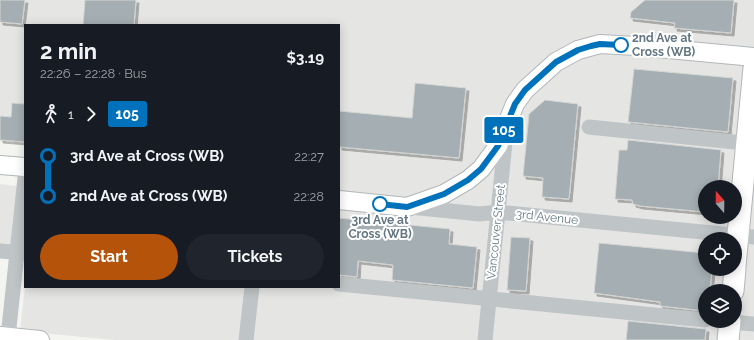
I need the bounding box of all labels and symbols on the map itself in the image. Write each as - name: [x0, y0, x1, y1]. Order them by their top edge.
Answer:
- place label: 2nd Ave at Cross (WB): [632, 31, 695, 59]
- marker: 2nd Ave at Cross (WB): [613, 37, 629, 53]
- line badge: 105: [481, 117, 527, 143]
- north arrow: [698, 180, 742, 224]
- street label: Vancouver Street: [484, 184, 508, 280]
- marker: 3rd Ave at Cross (WB): [372, 196, 388, 212]
- street label: 3rd Avenue: [515, 207, 579, 227]
- place label: 3rd Ave at Cross (WB): [348, 213, 412, 241]

